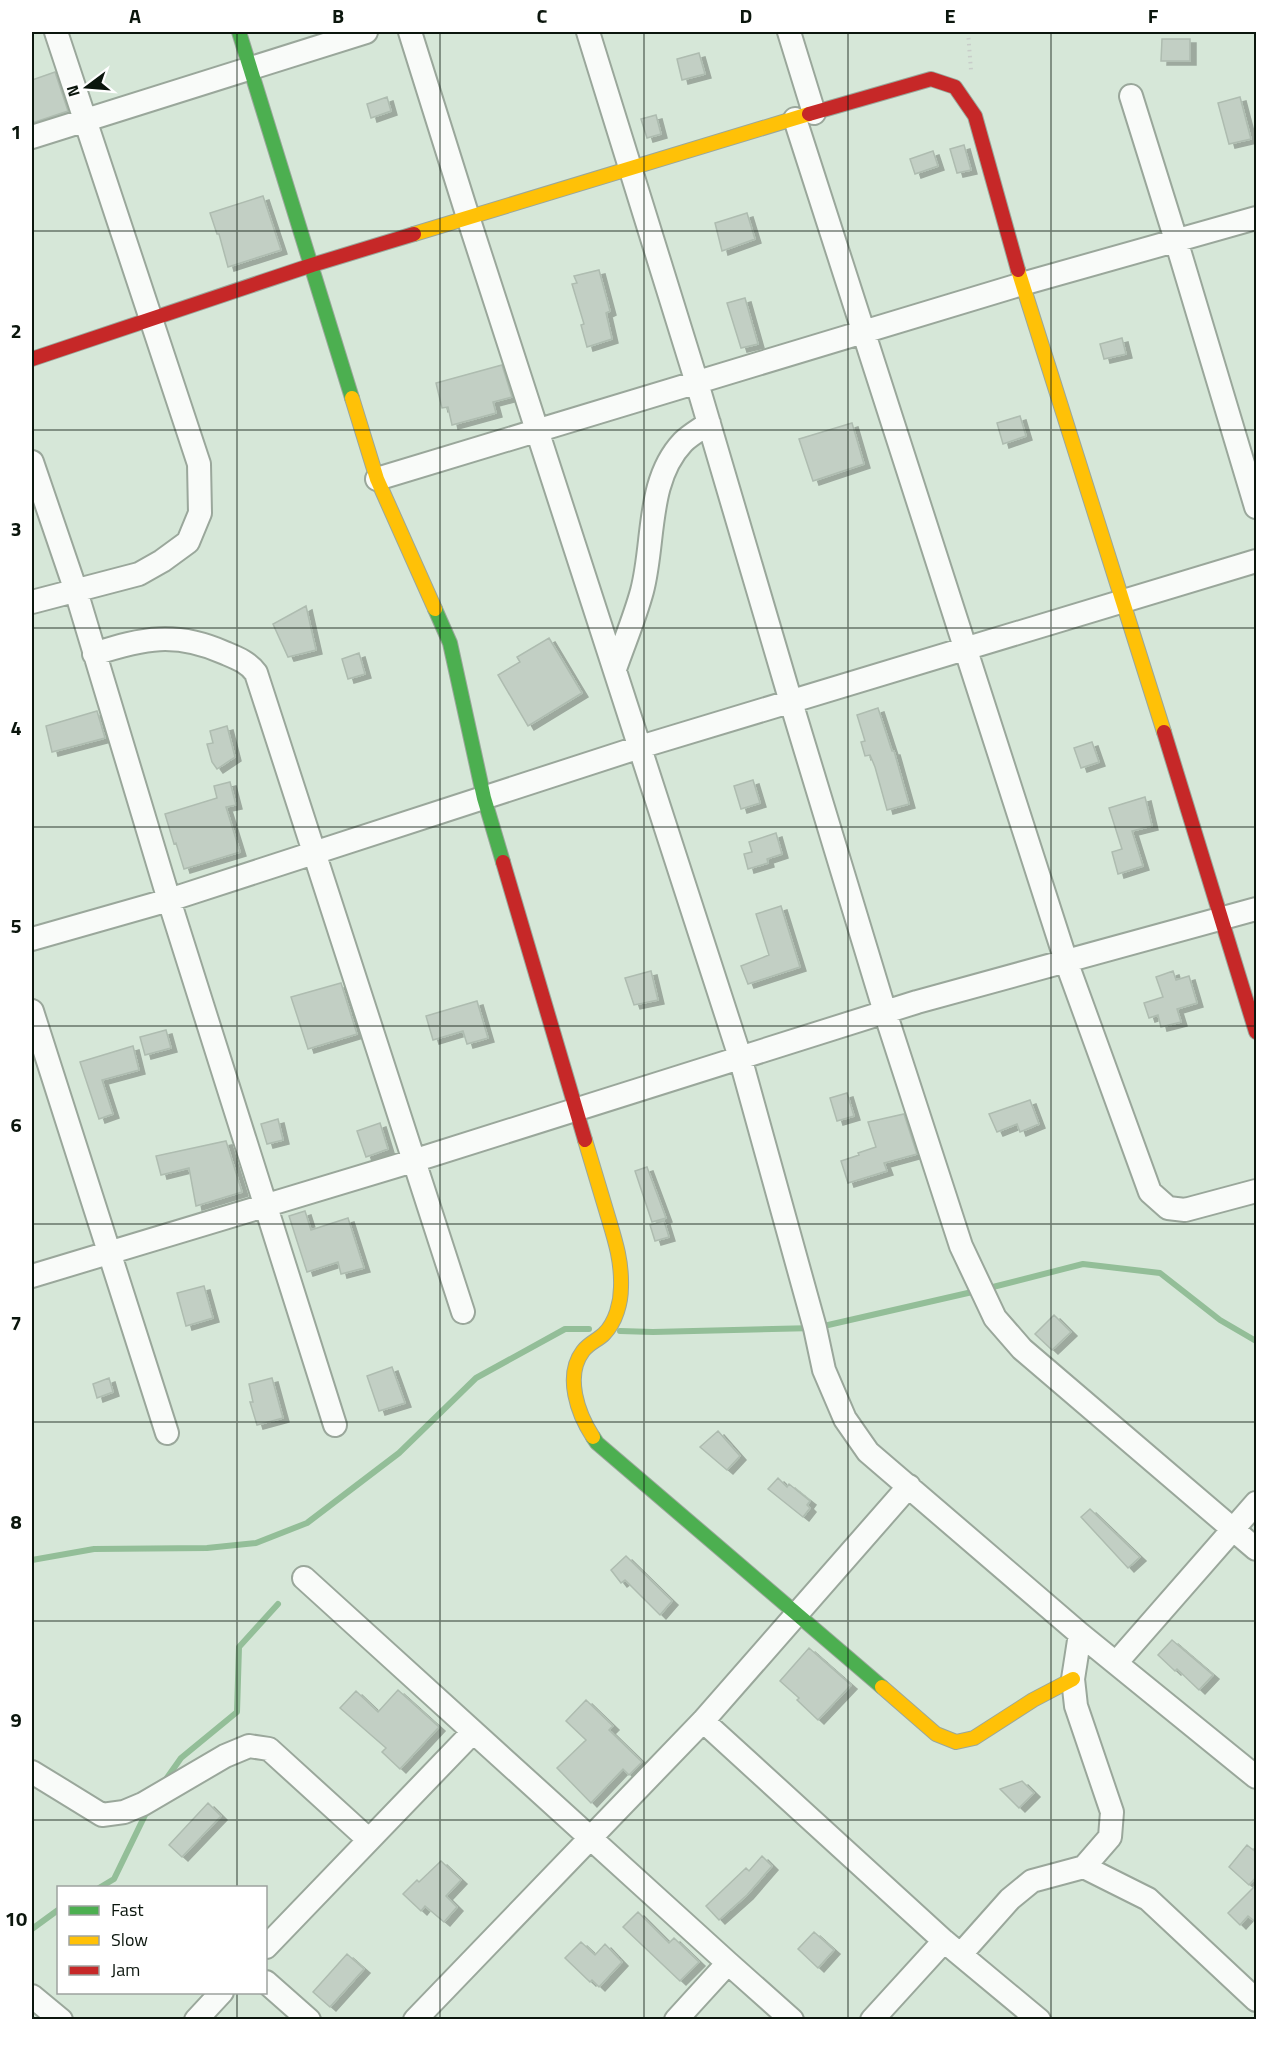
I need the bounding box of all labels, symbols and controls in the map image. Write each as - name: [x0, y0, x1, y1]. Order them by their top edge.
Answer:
- text: A: [129, 0, 141, 31]
- text: B: [332, 0, 344, 31]
- text: C: [537, 0, 548, 31]
- text: D: [740, 0, 752, 31]
- text: E: [944, 0, 956, 31]
- text: F: [1148, 0, 1159, 31]
- north arrow: [57, 57, 117, 117]
- text: N: [60, 82, 86, 100]
- text: 1: [10, 116, 22, 147]
- text: 2: [10, 315, 22, 346]
- text: 3: [10, 513, 22, 544]
- text: 4: [10, 712, 22, 743]
- text: 5: [10, 910, 22, 941]
- text: 6: [10, 1109, 22, 1140]
- text: 7: [10, 1307, 22, 1338]
- text: 8: [10, 1506, 22, 1537]
- text: 9: [10, 1704, 22, 1735]
- legend: [57, 1886, 267, 1994]
- text: Fast: [111, 1896, 144, 1923]
- text: 10: [5, 1903, 27, 1934]
- text: Slow: [111, 1926, 148, 1953]
- text: Jam: [111, 1956, 140, 1983]

